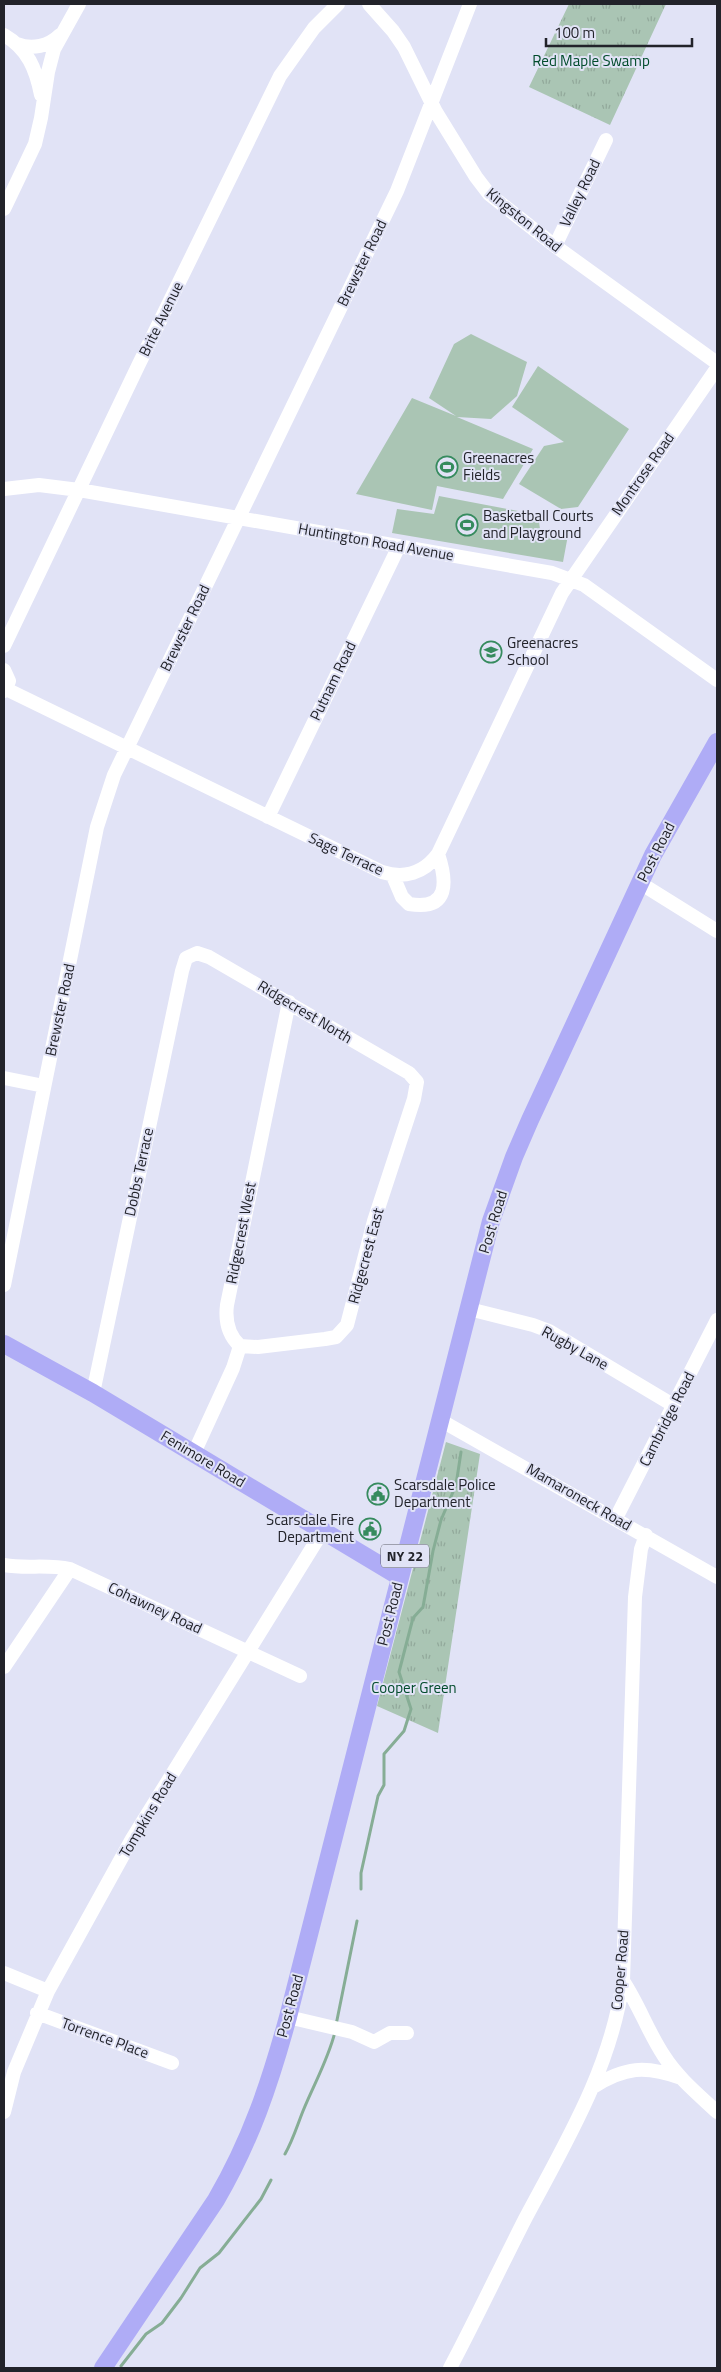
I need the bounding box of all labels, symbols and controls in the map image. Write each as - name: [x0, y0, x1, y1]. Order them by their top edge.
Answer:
- scale bar: [546, 15, 692, 47]
- text: 100 m: [554, 21, 595, 44]
- park label: Red Maple Swamp: [532, 49, 650, 72]
- street label: Valley Road: [553, 155, 606, 231]
- street label: Kingston Road: [481, 182, 567, 257]
- street label: Brewster Road: [331, 216, 392, 310]
- street label: Brite Avenue: [133, 277, 189, 360]
- street label: Montrose Road: [605, 427, 680, 520]
- place label: Greenacres Fields: [463, 446, 534, 486]
- sports icon: Greenacres Fields: [435, 455, 459, 479]
- place label: Basketball Courts and Playground: [483, 504, 594, 544]
- sports icon: Basketball Courts and Playground: [455, 513, 479, 537]
- street label: Huntington Road Avenue: [296, 516, 456, 567]
- street label: Brewster Road: [154, 581, 215, 675]
- place label: Greenacres School: [507, 631, 578, 671]
- street label: Putnam Road: [303, 637, 362, 724]
- school or university icon: Greenacres School: [479, 640, 503, 664]
- street label: Post Road: [631, 818, 681, 886]
- street label: Sage Terrace: [305, 826, 387, 881]
- street label: Brewster Road: [38, 962, 81, 1058]
- street label: Ridgecrest North: [254, 974, 357, 1049]
- street label: Dobbs Terrace: [118, 1126, 159, 1218]
- street label: Ridgecrest West: [219, 1179, 262, 1286]
- street label: Post Road: [472, 1188, 513, 1256]
- street label: Ridgecrest East: [342, 1205, 390, 1306]
- street label: Rugby Lane: [538, 1320, 613, 1375]
- street label: Cambridge Road: [633, 1367, 700, 1470]
- street label: Fenimore Road: [156, 1424, 250, 1493]
- street label: Mamaroneck Road: [522, 1457, 636, 1536]
- place label: Scarsdale Police Department: [394, 1473, 496, 1513]
- public building icon: Scarsdale Police Department: [366, 1482, 390, 1506]
- place label: Scarsdale Fire Department: [266, 1508, 355, 1548]
- public building icon: Scarsdale Fire Department: [358, 1517, 382, 1541]
- road number: NY 22: [381, 1544, 429, 1568]
- street label: Cohawney Road: [104, 1576, 206, 1639]
- street label: Post Road: [371, 1580, 409, 1648]
- park label: Cooper Green: [371, 1676, 457, 1699]
- street label: Tompkins Road: [113, 1768, 182, 1862]
- street label: Cooper Road: [605, 1929, 634, 2011]
- street label: Post Road: [270, 1972, 309, 2040]
- street label: Torrence Place: [58, 2011, 152, 2064]

